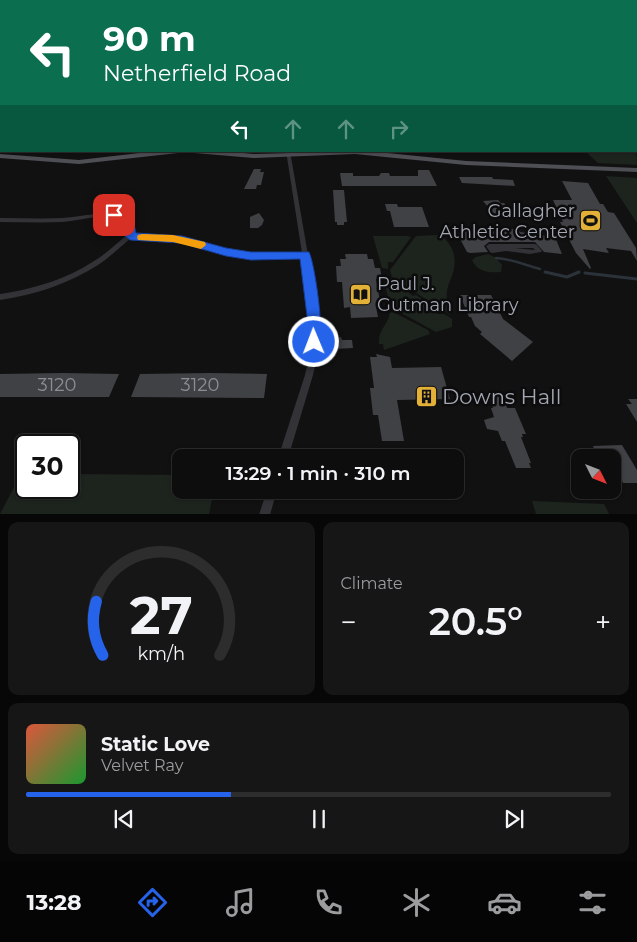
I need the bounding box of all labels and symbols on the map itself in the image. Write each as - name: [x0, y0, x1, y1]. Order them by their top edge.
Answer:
- pin: [93, 194, 135, 236]
- place label: Gallagher Athletic Center: [440, 200, 575, 243]
- sports icon: Gallagher Athletic Center: [579, 209, 603, 233]
- place label: Paul J. Gutman Library: [377, 273, 519, 316]
- library icon: Paul J. Gutman Library: [349, 282, 373, 306]
- position arrow: [287, 315, 339, 367]
- house number: 3120: [38, 374, 76, 396]
- house number: 3120: [181, 374, 219, 396]
- building icon: Downs Hall: [414, 384, 438, 408]
- place label: Downs Hall: [442, 384, 561, 409]
- speed limit sign: 30: [15, 434, 80, 499]
- north arrow: [571, 449, 621, 499]

